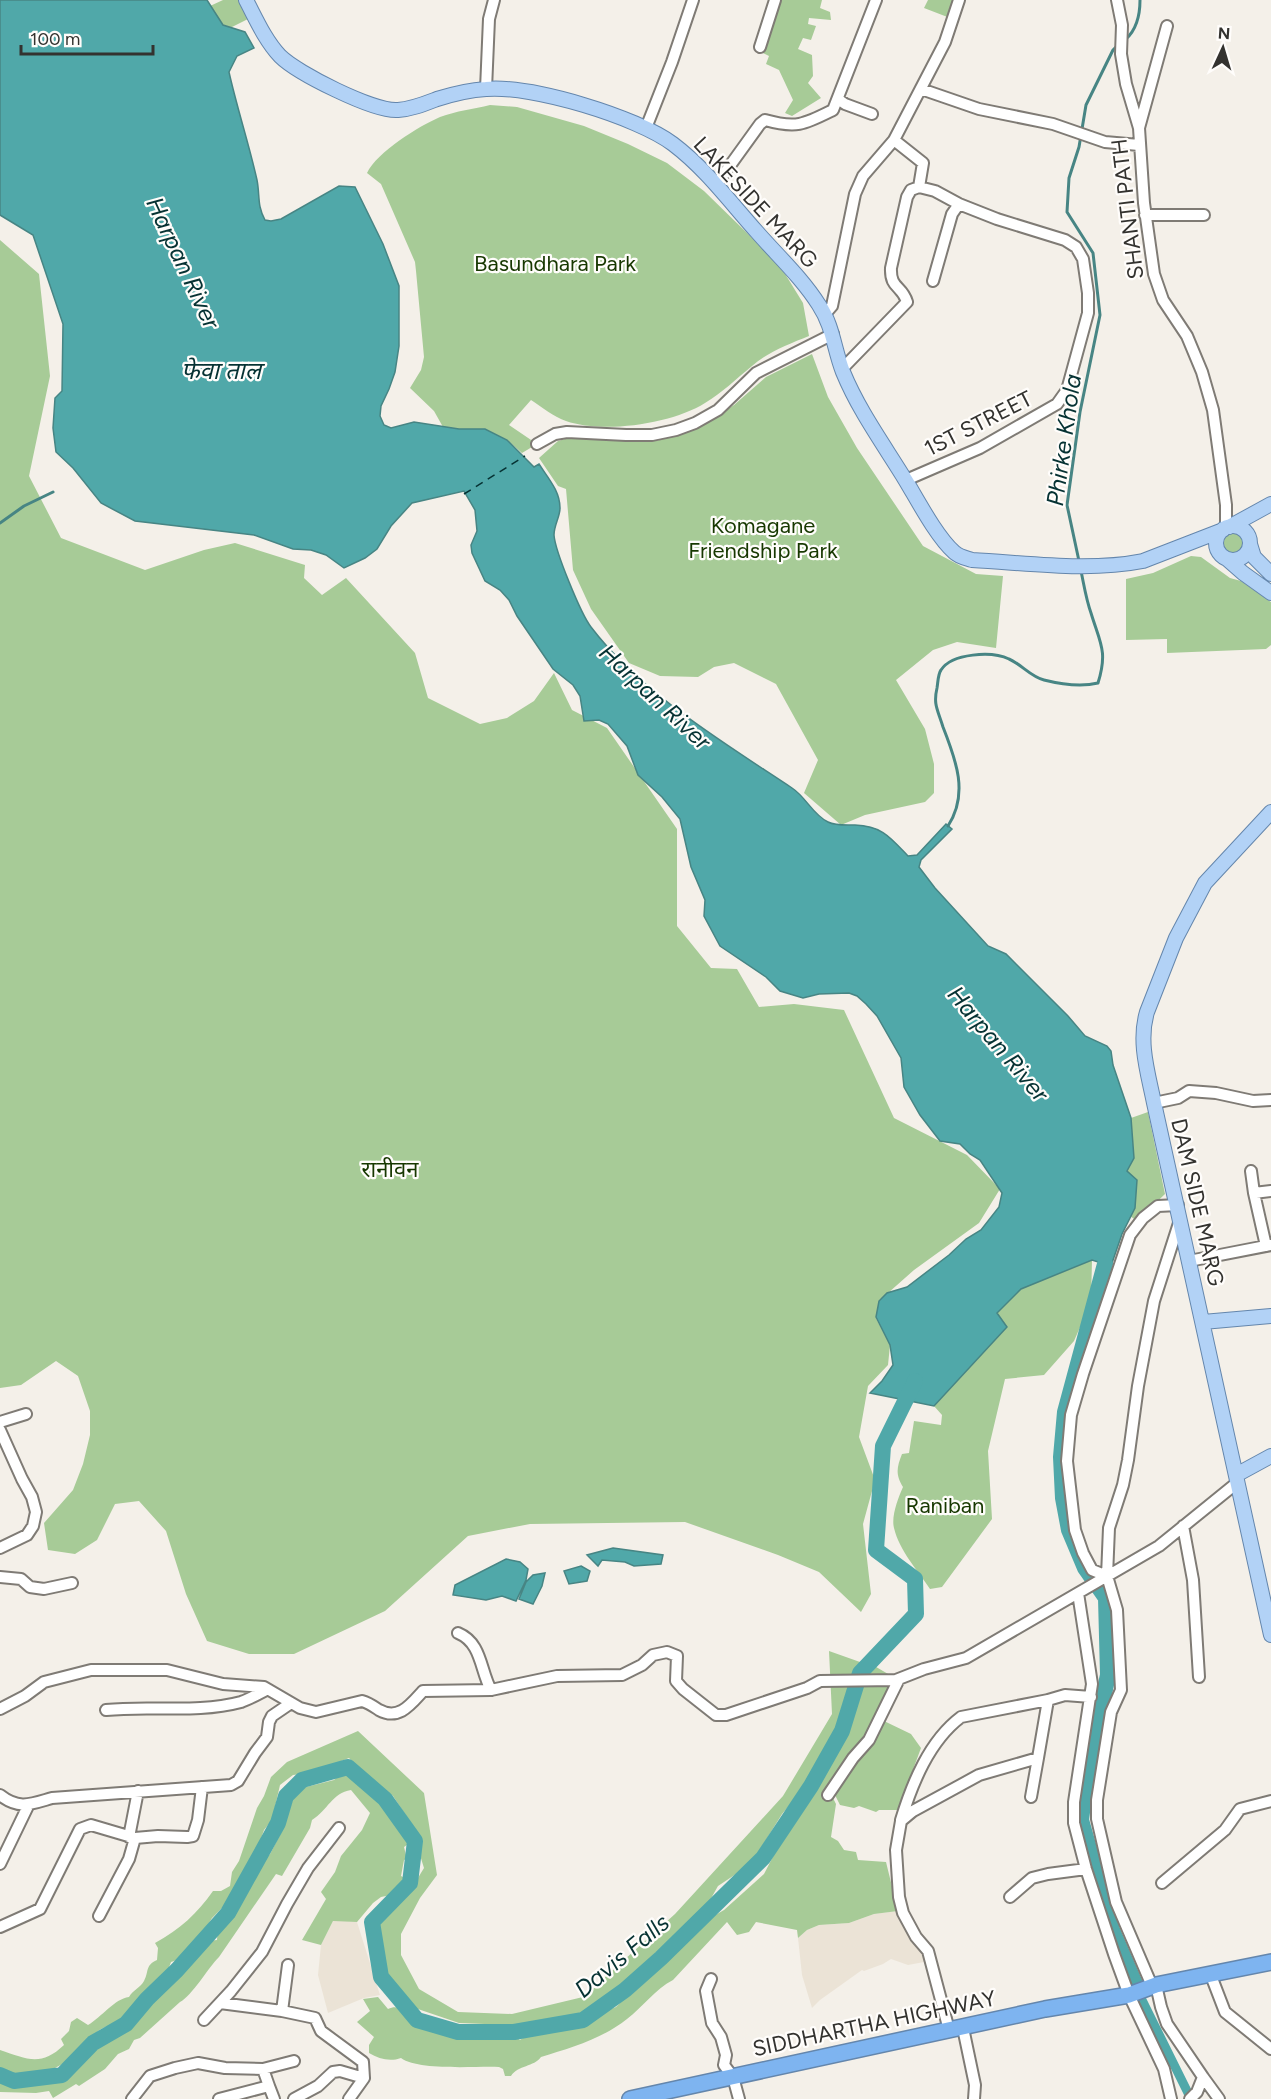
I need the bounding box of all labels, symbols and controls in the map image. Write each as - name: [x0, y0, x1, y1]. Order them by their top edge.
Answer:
- scale bar: [21, 18, 153, 56]
- north arrow: [1193, 18, 1253, 78]
- text: N: [1217, 24, 1231, 43]
- text: 100 m: [30, 28, 80, 50]
- street label: LAKESIDE MARG: [688, 131, 823, 274]
- street label: SHANTI PATH: [1105, 137, 1150, 281]
- water label: Harpan River: [140, 192, 227, 334]
- park label: Basundhara Park: [474, 250, 636, 277]
- water label: फेवा ताल: [181, 356, 266, 385]
- water label: Phirke Khola: [1040, 372, 1087, 508]
- street label: 1ST STREET: [920, 385, 1037, 462]
- park label: Komagane Friendship Park: [688, 512, 838, 564]
- water label: Harpan River: [594, 638, 718, 756]
- water label: Harpan River: [942, 980, 1056, 1108]
- street label: DAM SIDE MARG: [1165, 1116, 1230, 1289]
- park label: रानीवन: [361, 1156, 419, 1183]
- park label: Raniban: [906, 1492, 984, 1519]
- water label: Davis Falls: [568, 1908, 675, 2004]
- street label: SIDDHARTHA HIGHWAY: [750, 1984, 999, 2062]

